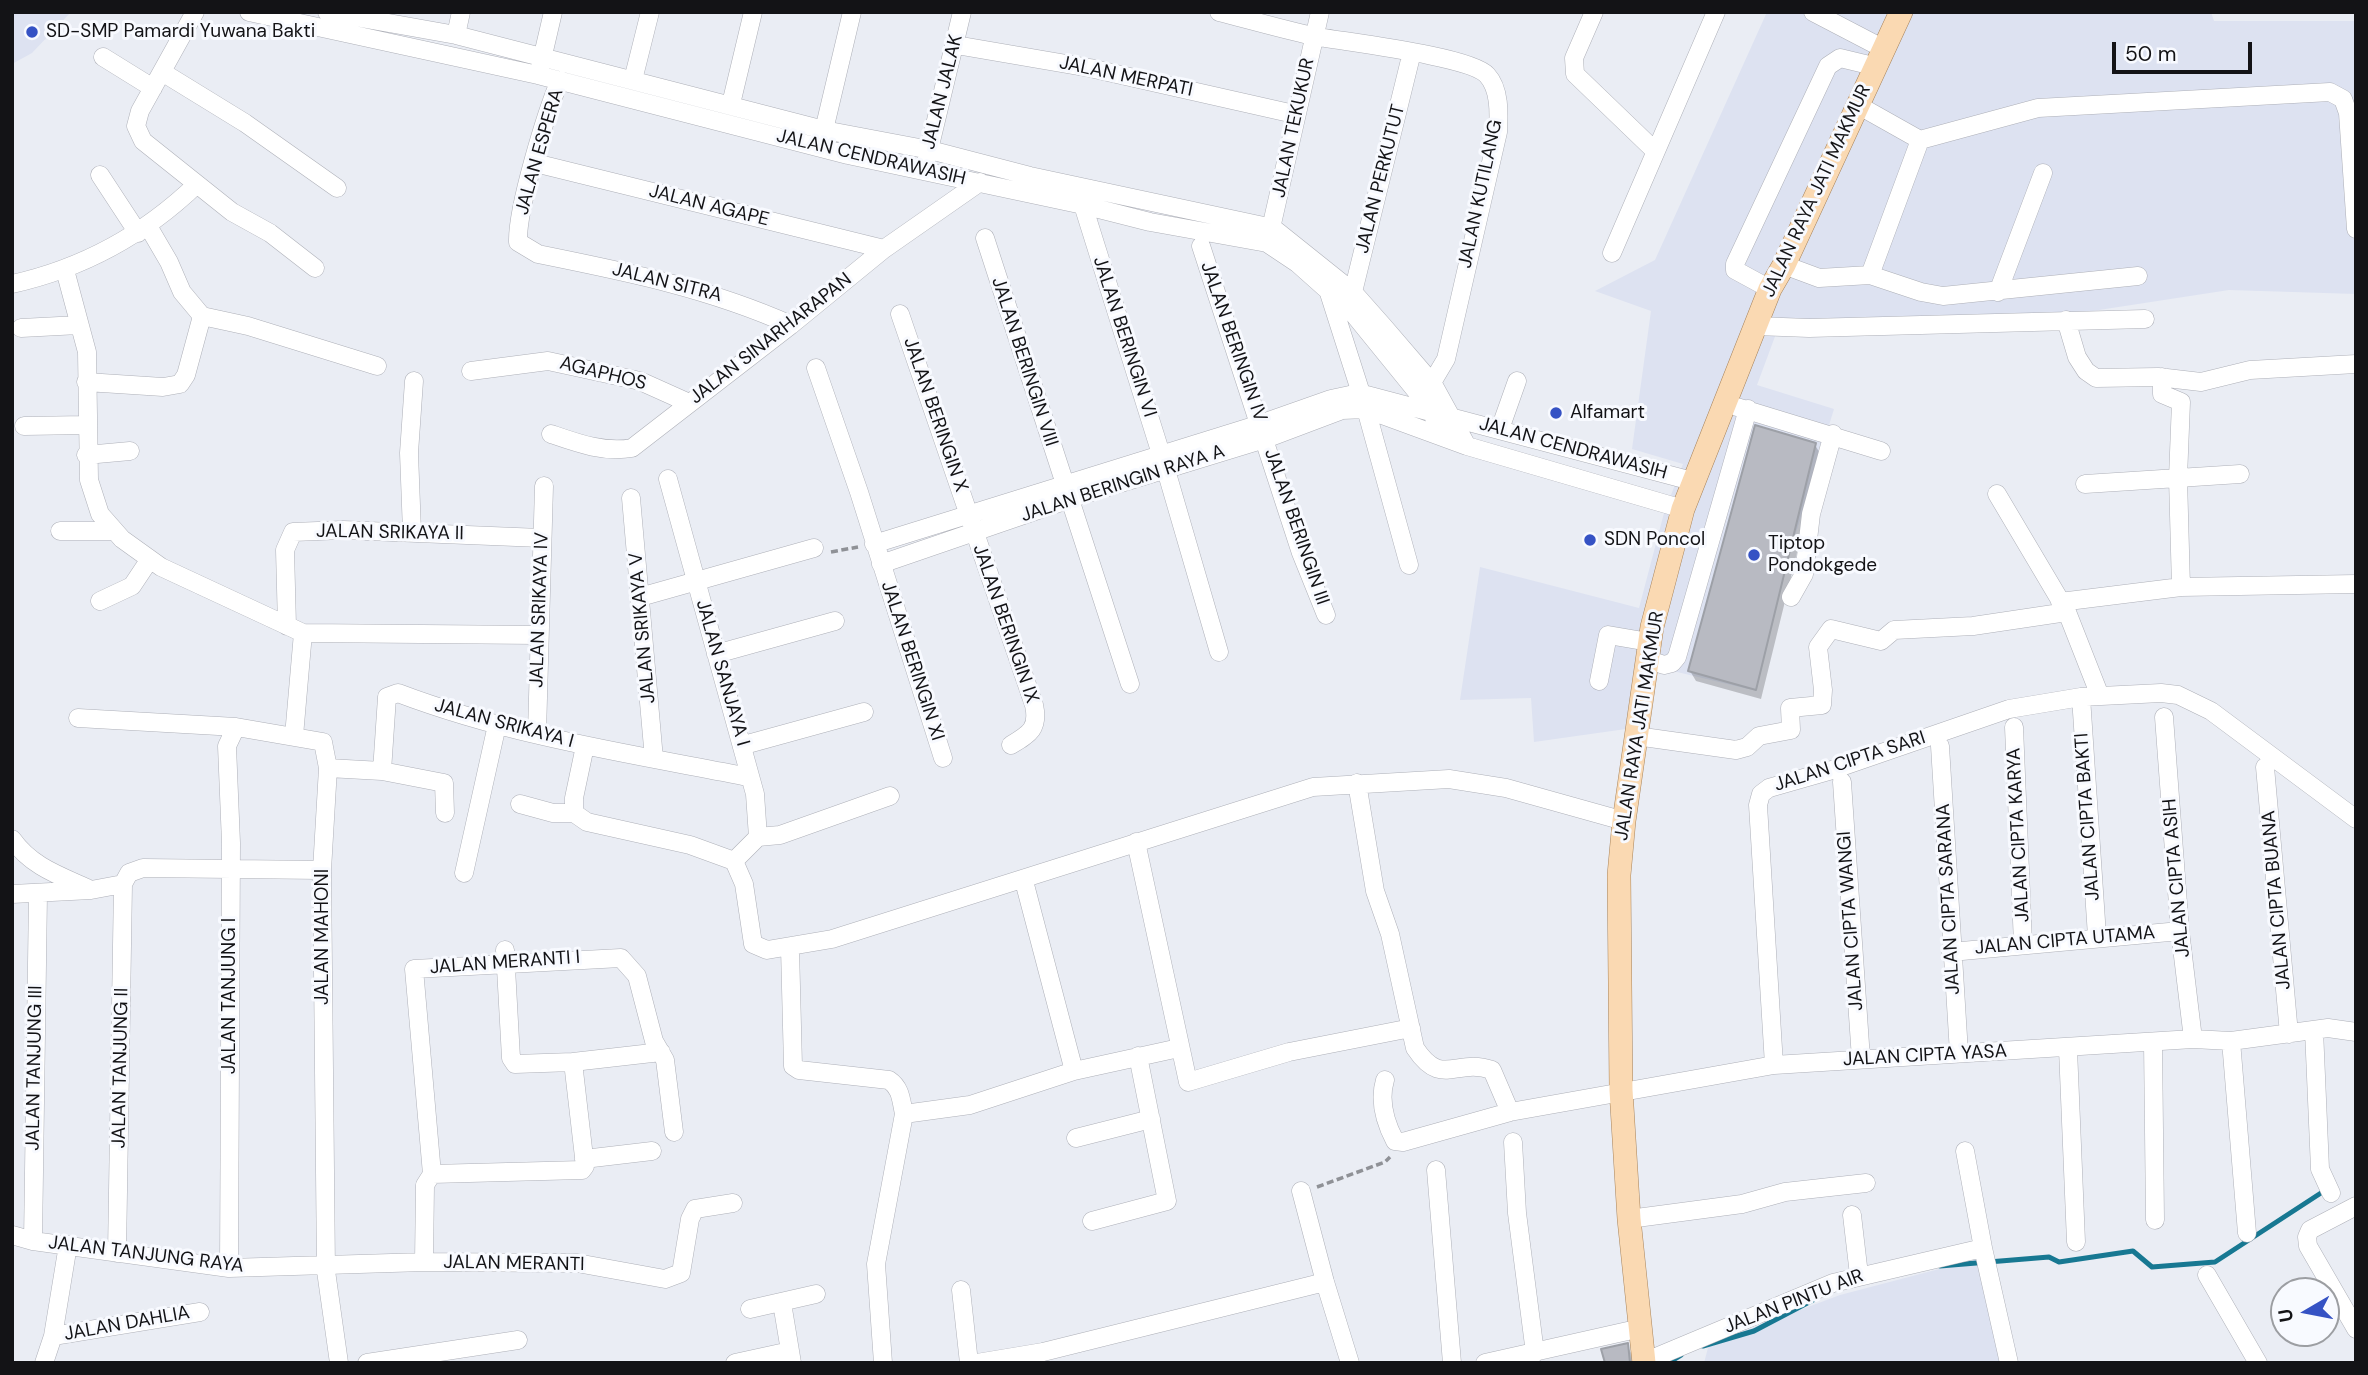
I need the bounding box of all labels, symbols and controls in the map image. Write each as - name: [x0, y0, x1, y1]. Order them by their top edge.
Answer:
- place label: SD-SMP Pamardi Yuwana Bakti: [46, 21, 315, 43]
- marker: SD-SMP Pamardi Yuwana Bakti: [24, 24, 40, 40]
- scale bar: [2116, 28, 2256, 72]
- street label: JALAN JALAK: [918, 32, 968, 152]
- text: 50 m: [2125, 40, 2176, 68]
- street label: JALAN MERPATI: [1057, 52, 1195, 102]
- street label: JALAN TEKUKUR: [1268, 56, 1320, 200]
- street label: JALAN RAYA JATI MAKMUR: [1758, 81, 1876, 301]
- street label: JALAN ESPERA: [511, 86, 569, 218]
- street label: JALAN PERKUTUT: [1351, 102, 1411, 256]
- street label: JALAN KUTILANG: [1454, 118, 1508, 270]
- street label: JALAN CENDRAWASIH: [774, 125, 968, 191]
- street label: JALAN AGAPE: [647, 180, 771, 232]
- street label: JALAN BERINGIN VI: [1087, 254, 1161, 420]
- street label: JALAN SITRA: [610, 258, 724, 308]
- street label: JALAN BERINGIN IV: [1195, 259, 1271, 425]
- street label: JALAN SINARHARAPAN: [685, 269, 857, 409]
- street label: JALAN BERINGIN VIII: [986, 275, 1062, 449]
- street label: JALAN BERINGIN X: [898, 335, 972, 495]
- street label: AGAPHOS: [557, 352, 649, 396]
- place label: Alfamart: [1570, 402, 1645, 424]
- marker: Alfamart: [1548, 405, 1564, 421]
- street label: JALAN CENDRAWASIH: [1477, 413, 1669, 485]
- street label: JALAN BERINGIN RAYA A: [1018, 440, 1228, 528]
- street label: JALAN BERINGIN III: [1259, 446, 1333, 608]
- street label: JALAN SRIKAYA II: [316, 520, 464, 546]
- place label: SDN Poncol: [1604, 529, 1705, 551]
- street label: JALAN SRIKAYA IV: [526, 532, 554, 688]
- marker: SDN Poncol: [1582, 532, 1598, 548]
- place label: Tiptop Pondokgede: [1768, 533, 1877, 577]
- street label: JALAN BERINGIN IX: [967, 542, 1043, 706]
- marker: Tiptop Pondokgede: [1746, 547, 1762, 563]
- street label: JALAN SRIKAYA V: [625, 552, 661, 704]
- street label: JALAN BERINGIN XI: [875, 578, 949, 744]
- street label: JALAN SANJAYA I: [690, 597, 754, 749]
- street label: JALAN RAYA JATI MAKMUR: [1611, 610, 1669, 842]
- street label: JALAN SRIKAYA I: [432, 694, 576, 754]
- street label: JALAN CIPTA SARI: [1772, 727, 1928, 797]
- street label: JALAN CIPTA BAKTI: [2071, 732, 2105, 902]
- street label: JALAN CIPTA KARYA: [2003, 747, 2035, 923]
- street label: JALAN CIPTA ASIH: [2159, 798, 2195, 958]
- street label: JALAN CIPTA SARANA: [1933, 803, 1965, 995]
- street label: JALAN CIPTA BUANA: [2258, 809, 2296, 991]
- street label: JALAN CIPTA WANGI: [1833, 830, 1869, 1012]
- street label: JALAN MAHONI: [312, 869, 334, 1005]
- street label: JALAN TANJUNG I: [219, 918, 241, 1074]
- street label: JALAN CIPTA UTAMA: [1974, 922, 2156, 960]
- street label: JALAN MERANTI I: [429, 946, 581, 980]
- street label: JALAN TANJUNG III: [22, 985, 48, 1151]
- street label: JALAN TANJUNG II: [108, 987, 134, 1149]
- street label: JALAN CIPTA YASA: [1842, 1040, 2008, 1072]
- street label: JALAN TANJUNG RAYA: [47, 1232, 245, 1278]
- street label: JALAN MERANTI: [443, 1251, 585, 1277]
- street label: JALAN PINTU AIR: [1721, 1265, 1867, 1339]
- north arrow: [2270, 1277, 2340, 1347]
- street label: JALAN DAHLIA: [62, 1302, 192, 1346]
- text: U: [2272, 1307, 2299, 1324]

